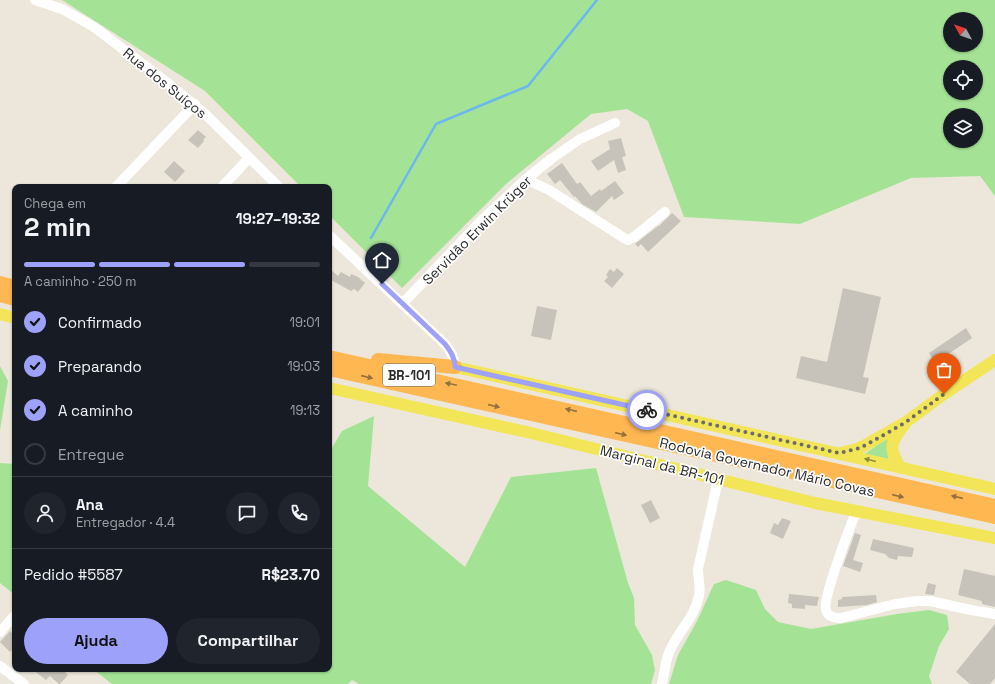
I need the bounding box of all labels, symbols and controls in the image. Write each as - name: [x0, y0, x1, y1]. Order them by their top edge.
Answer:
- north arrow: [943, 12, 983, 52]
- map controls: [943, 12, 983, 148]
- street label: Rua dos Suíços: [119, 44, 211, 122]
- button: locate: [943, 60, 983, 100]
- button: layers: [943, 108, 983, 148]
- street label: Servidão Erwin Krüger: [419, 172, 535, 288]
- text: Chega em: [24, 195, 86, 212]
- text: 19:27–19:32: [236, 209, 320, 228]
- text: 2 min: [24, 210, 91, 244]
- pin: [365, 243, 399, 284]
- icon: home: [371, 249, 393, 271]
- text: A caminho · 250 m: [24, 273, 137, 290]
- icon: check: [24, 311, 46, 333]
- text: Confirmado: [58, 313, 142, 332]
- text: 19:01: [290, 314, 320, 331]
- pin: [927, 353, 961, 394]
- icon: check: [24, 355, 46, 377]
- text: Preparando: [58, 357, 142, 376]
- text: 19:03: [287, 358, 320, 375]
- icon: bag: [933, 359, 955, 381]
- road number: BR-101: [383, 364, 435, 386]
- one-way arrow: [361, 375, 373, 381]
- one-way arrow: [444, 380, 457, 386]
- courier: [627, 390, 667, 430]
- icon: check: [24, 399, 46, 421]
- icon: bike: [636, 399, 658, 421]
- text: A caminho: [58, 401, 133, 420]
- text: 19:13: [290, 402, 320, 419]
- one-way arrow: [488, 403, 500, 409]
- one-way arrow: [564, 407, 577, 413]
- one-way arrow: [615, 431, 627, 437]
- street label: Rodovia Governador Mário Covas: [658, 433, 876, 501]
- street label: Marginal da BR-101: [598, 441, 726, 489]
- text: Entregue: [58, 445, 124, 464]
- one-way arrow: [864, 457, 876, 463]
- button: person: [24, 492, 66, 534]
- button: chat: [226, 492, 268, 534]
- button: phone: [278, 492, 320, 534]
- one-way arrow: [892, 493, 904, 499]
- one-way arrow: [951, 494, 963, 500]
- text: Ana: [76, 495, 103, 514]
- text: Entregador · 4.4: [76, 514, 175, 531]
- text: Pedido #5587: [24, 565, 123, 584]
- text: R$23.70: [261, 565, 320, 584]
- button: Ajuda: [24, 618, 168, 664]
- button: Compartilhar: [176, 618, 320, 664]

